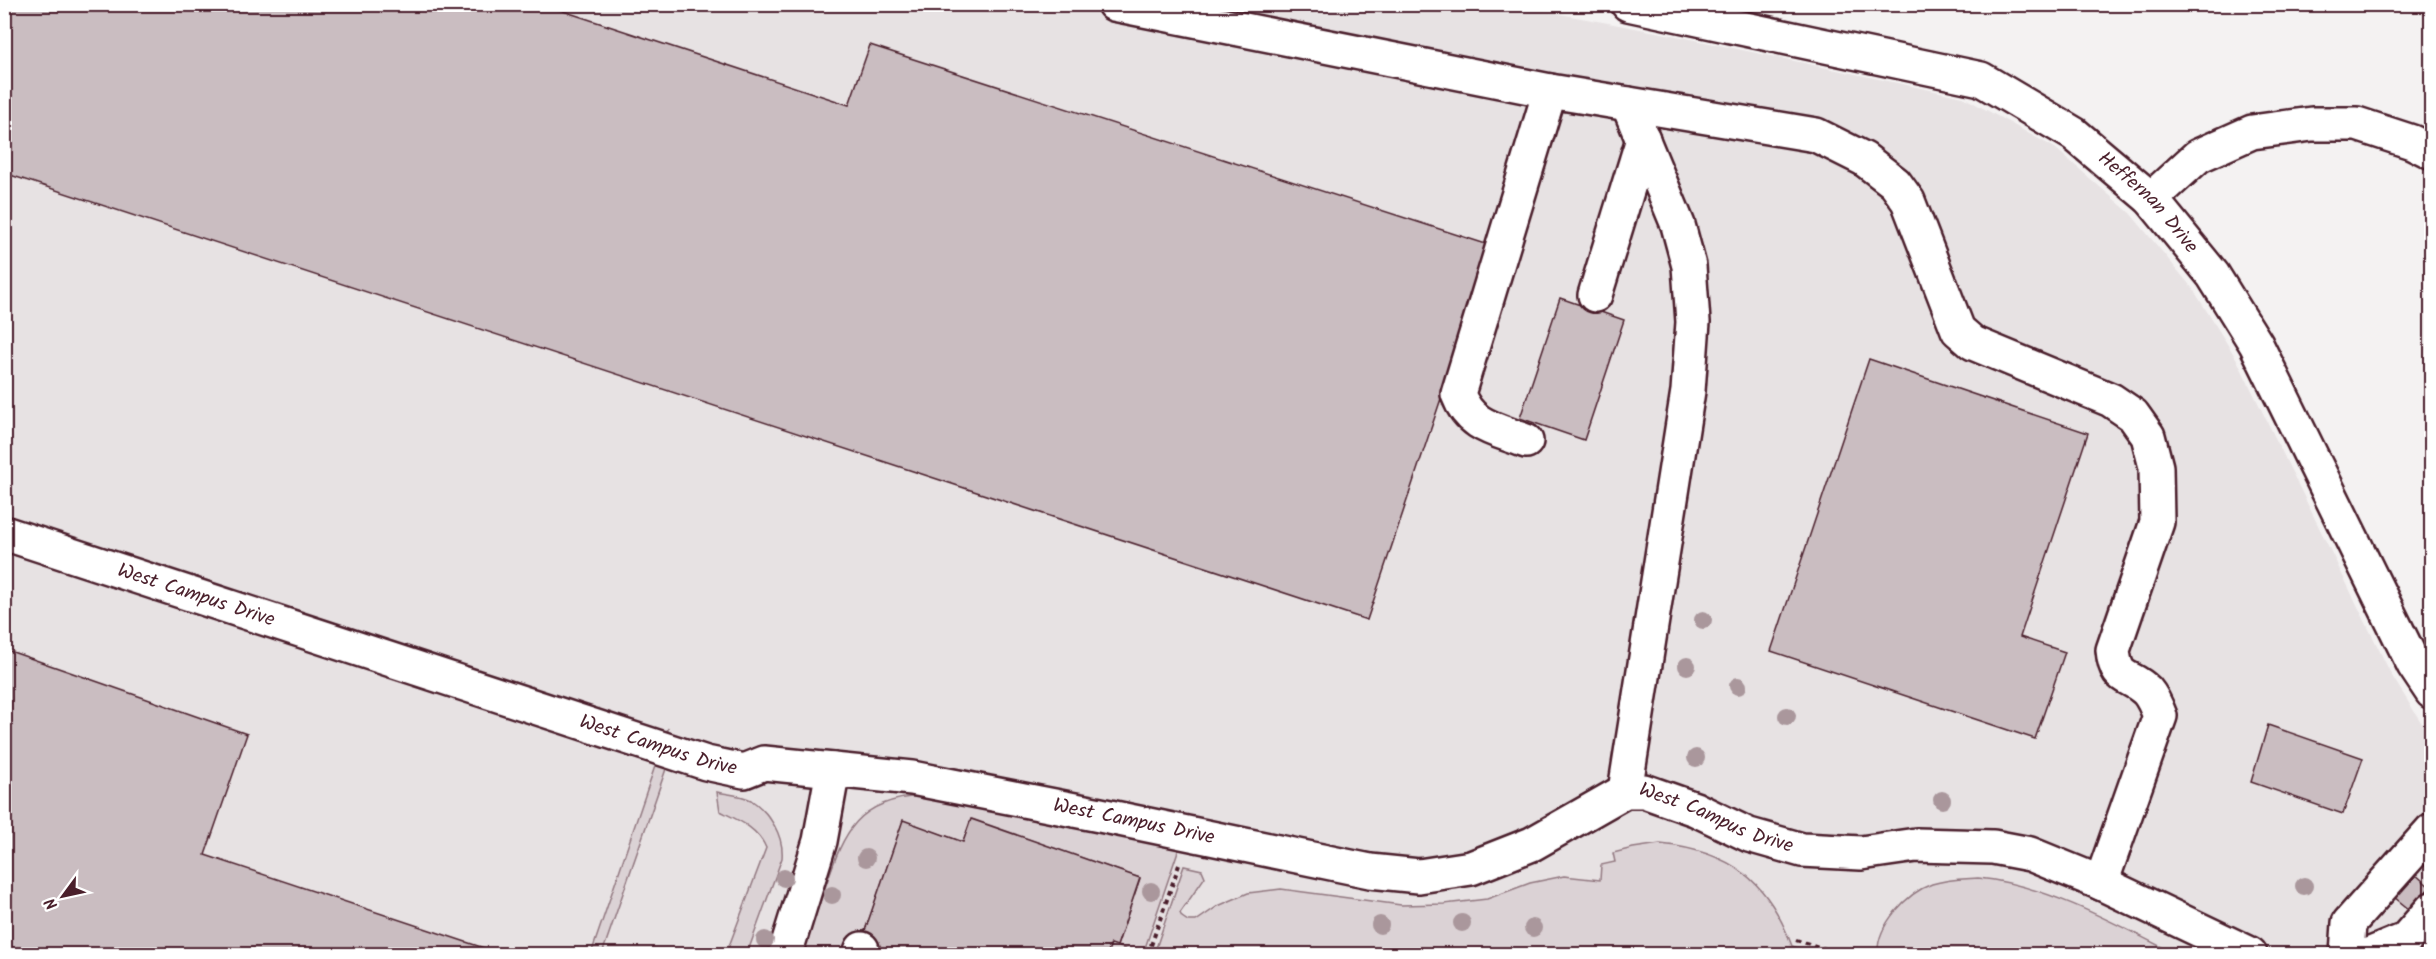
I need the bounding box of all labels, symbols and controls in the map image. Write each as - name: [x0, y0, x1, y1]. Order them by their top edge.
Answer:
- street label: Heffernan Drive: [2090, 144, 2206, 261]
- street label: West Campus Drive: [113, 555, 279, 637]
- street label: West Campus Drive: [575, 707, 740, 785]
- street label: West Campus Drive: [1634, 774, 1797, 863]
- street label: West Campus Drive: [1050, 790, 1217, 854]
- north arrow: [33, 866, 93, 926]
- text: N: [38, 892, 65, 914]

